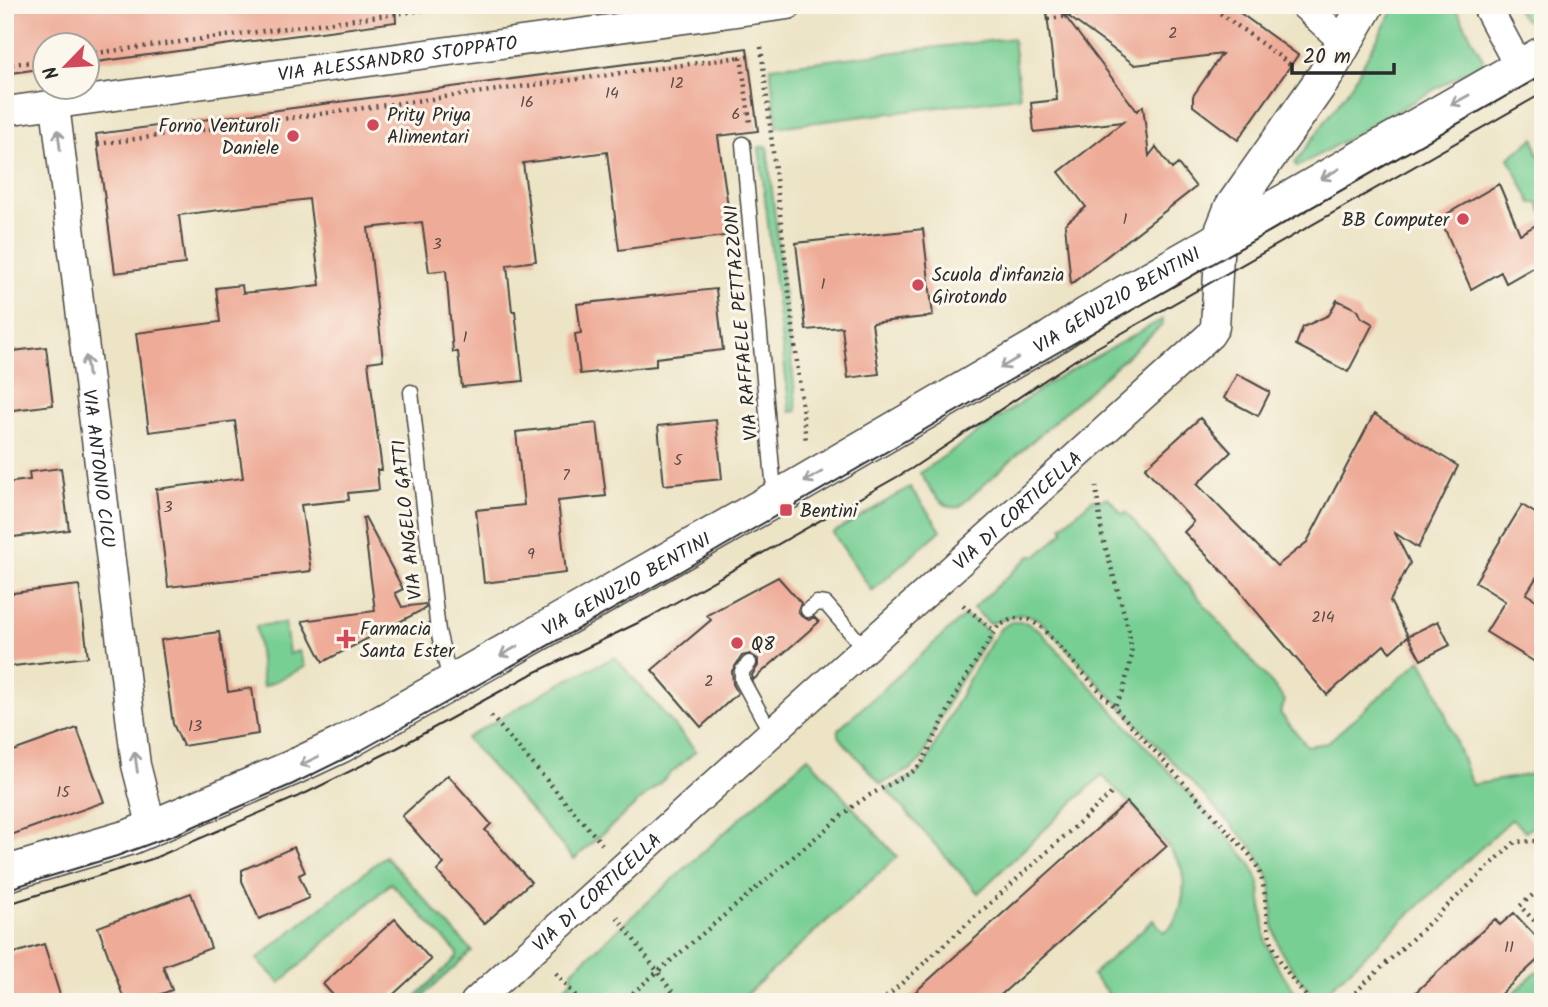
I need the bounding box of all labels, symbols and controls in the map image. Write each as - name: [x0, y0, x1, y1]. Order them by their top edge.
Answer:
- house number: 2: [1168, 21, 1178, 46]
- street label: VIA ALESSANDRO STOPPATO: [276, 29, 520, 91]
- north arrow: [32, 32, 102, 102]
- scale bar: [1292, 32, 1394, 76]
- text: 20 m: [1303, 41, 1351, 74]
- text: N: [36, 61, 69, 84]
- house number: 12: [670, 71, 684, 96]
- house number: 14: [605, 81, 619, 106]
- house number: 16: [520, 90, 534, 115]
- one-way arrow: [1450, 93, 1470, 107]
- place label: Prity Priya Alimentari: [387, 101, 471, 153]
- house number: 6: [732, 102, 740, 127]
- place label: Forno Venturoli Daniele: [158, 112, 280, 164]
- marker: Prity Priya Alimentari: [365, 117, 381, 133]
- marker: Forno Venturoli Daniele: [285, 128, 301, 144]
- one-way arrow: [52, 129, 65, 152]
- one-way arrow: [1321, 167, 1341, 181]
- street label: VIA RAFFAELE PETTAZZONI: [717, 203, 767, 442]
- place label: BB Computer: [1342, 206, 1451, 236]
- house number: 1: [1122, 207, 1128, 232]
- marker: BB Computer: [1455, 211, 1471, 227]
- house number: 3: [432, 232, 442, 257]
- street label: VIA GENUZIO BENTINI: [1028, 240, 1207, 363]
- place label: Scuola d'infanzia Girotondo: [932, 261, 1064, 313]
- house number: 1: [820, 272, 826, 297]
- marker: Scuola d'infanzia Girotondo: [910, 277, 926, 293]
- house number: 1: [462, 325, 468, 350]
- one-way arrow: [80, 355, 93, 378]
- one-way arrow: [1000, 356, 1020, 370]
- street label: VIA ANTONIO CICU: [73, 388, 122, 550]
- street label: VIA ANGELO GATTI: [385, 438, 431, 602]
- street label: VIA DI CORTICELLA: [947, 445, 1090, 578]
- house number: 5: [674, 448, 684, 473]
- house number: 7: [562, 463, 570, 488]
- one-way arrow: [803, 470, 823, 484]
- house number: 3: [163, 495, 173, 520]
- place label: Bentini: [800, 497, 859, 527]
- marker: Bentini: [778, 502, 794, 518]
- street label: VIA GENUZIO BENTINI: [537, 525, 717, 645]
- house number: 9: [527, 542, 535, 567]
- house number: 214: [1311, 605, 1335, 630]
- place label: Farmacia Santa Ester: [360, 615, 456, 667]
- place label: Q8: [751, 630, 775, 660]
- marker: Farmacia Santa Ester: [338, 631, 354, 647]
- marker: Q8: [729, 635, 745, 651]
- one-way arrow: [499, 644, 519, 658]
- house number: 2: [704, 669, 714, 694]
- house number: 13: [188, 714, 202, 739]
- one-way arrow: [130, 751, 143, 774]
- one-way arrow: [299, 755, 320, 768]
- house number: 15: [56, 780, 71, 805]
- street label: VIA DI CORTICELLA: [526, 826, 669, 960]
- house number: 11: [1504, 935, 1514, 960]

